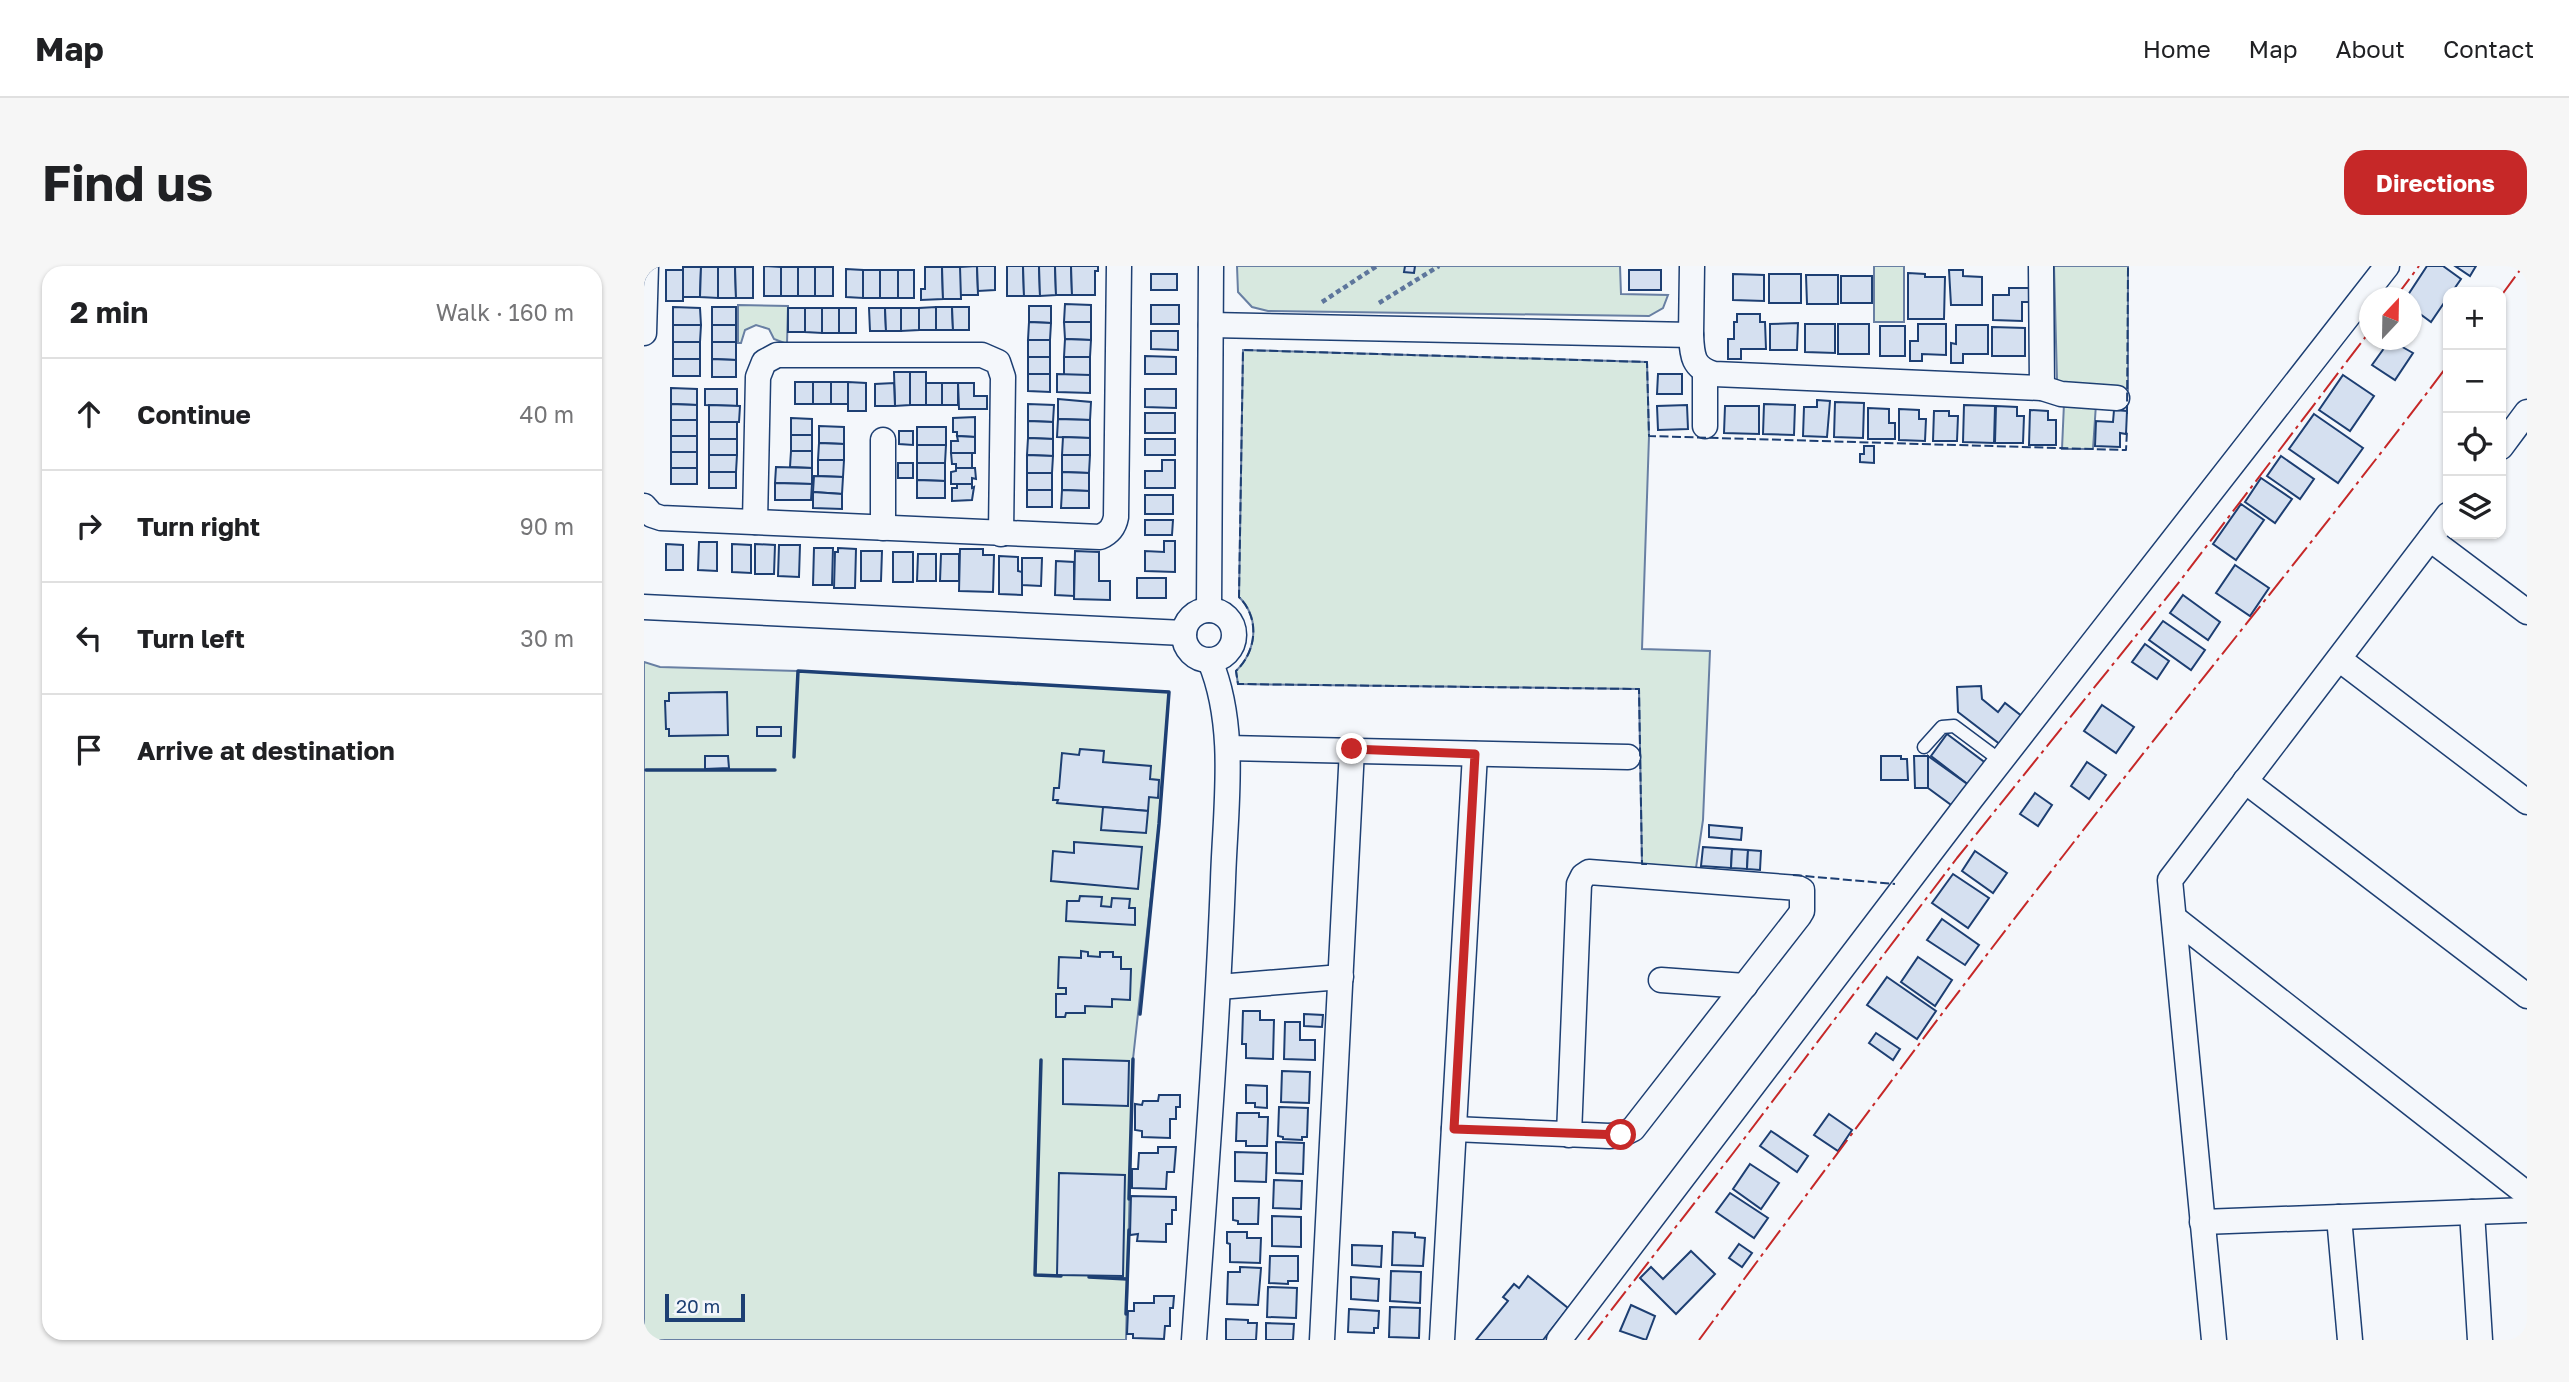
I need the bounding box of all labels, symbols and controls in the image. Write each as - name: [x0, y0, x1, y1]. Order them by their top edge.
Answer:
- text: Map: [35, 29, 104, 68]
- text: Home: [2143, 34, 2211, 63]
- text: Map: [2249, 34, 2298, 63]
- text: About: [2336, 34, 2405, 63]
- text: Contact: [2443, 34, 2534, 63]
- button: Directions: [2344, 150, 2527, 215]
- text: Find us: [42, 153, 213, 212]
- north arrow: [2359, 287, 2422, 350]
- map controls: [2443, 287, 2506, 539]
- button: +: [2443, 287, 2506, 350]
- text: 2 min: [70, 294, 148, 330]
- text: Walk · 160 m: [436, 298, 574, 326]
- button: −: [2443, 350, 2506, 413]
- icon: ahead: [70, 395, 108, 433]
- text: Continue: [137, 399, 251, 430]
- text: 40 m: [520, 400, 574, 428]
- button: locate: [2443, 413, 2506, 476]
- button: layers: [2443, 476, 2506, 539]
- icon: right: [70, 507, 108, 545]
- text: Turn right: [137, 511, 260, 542]
- text: 90 m: [520, 512, 574, 540]
- icon: left: [70, 619, 108, 657]
- text: Turn left: [137, 623, 245, 654]
- text: 30 m: [520, 624, 574, 652]
- icon: arrive: [70, 731, 108, 769]
- route end: [1336, 733, 1367, 764]
- text: Arrive at destination: [137, 735, 395, 766]
- route start: [1605, 1119, 1636, 1150]
- scale bar: [665, 1291, 746, 1323]
- text: 20 m: [676, 1294, 720, 1317]

